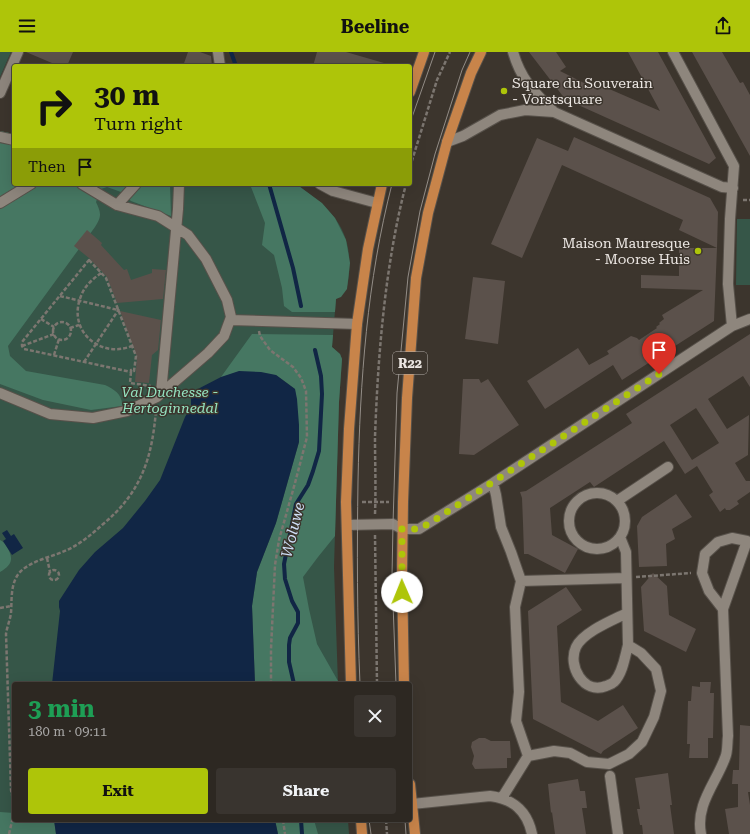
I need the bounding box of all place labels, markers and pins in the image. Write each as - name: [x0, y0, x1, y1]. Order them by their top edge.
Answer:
- place label: Square du Souverain - Vorstsquare: [512, 75, 653, 107]
- marker: Square du Souverain - Vorstsquare: [499, 86, 509, 96]
- place label: Maison Mauresque - Moorse Huis: [562, 235, 690, 267]
- marker: Maison Mauresque - Moorse Huis: [693, 246, 703, 256]
- pin: [642, 333, 676, 374]

